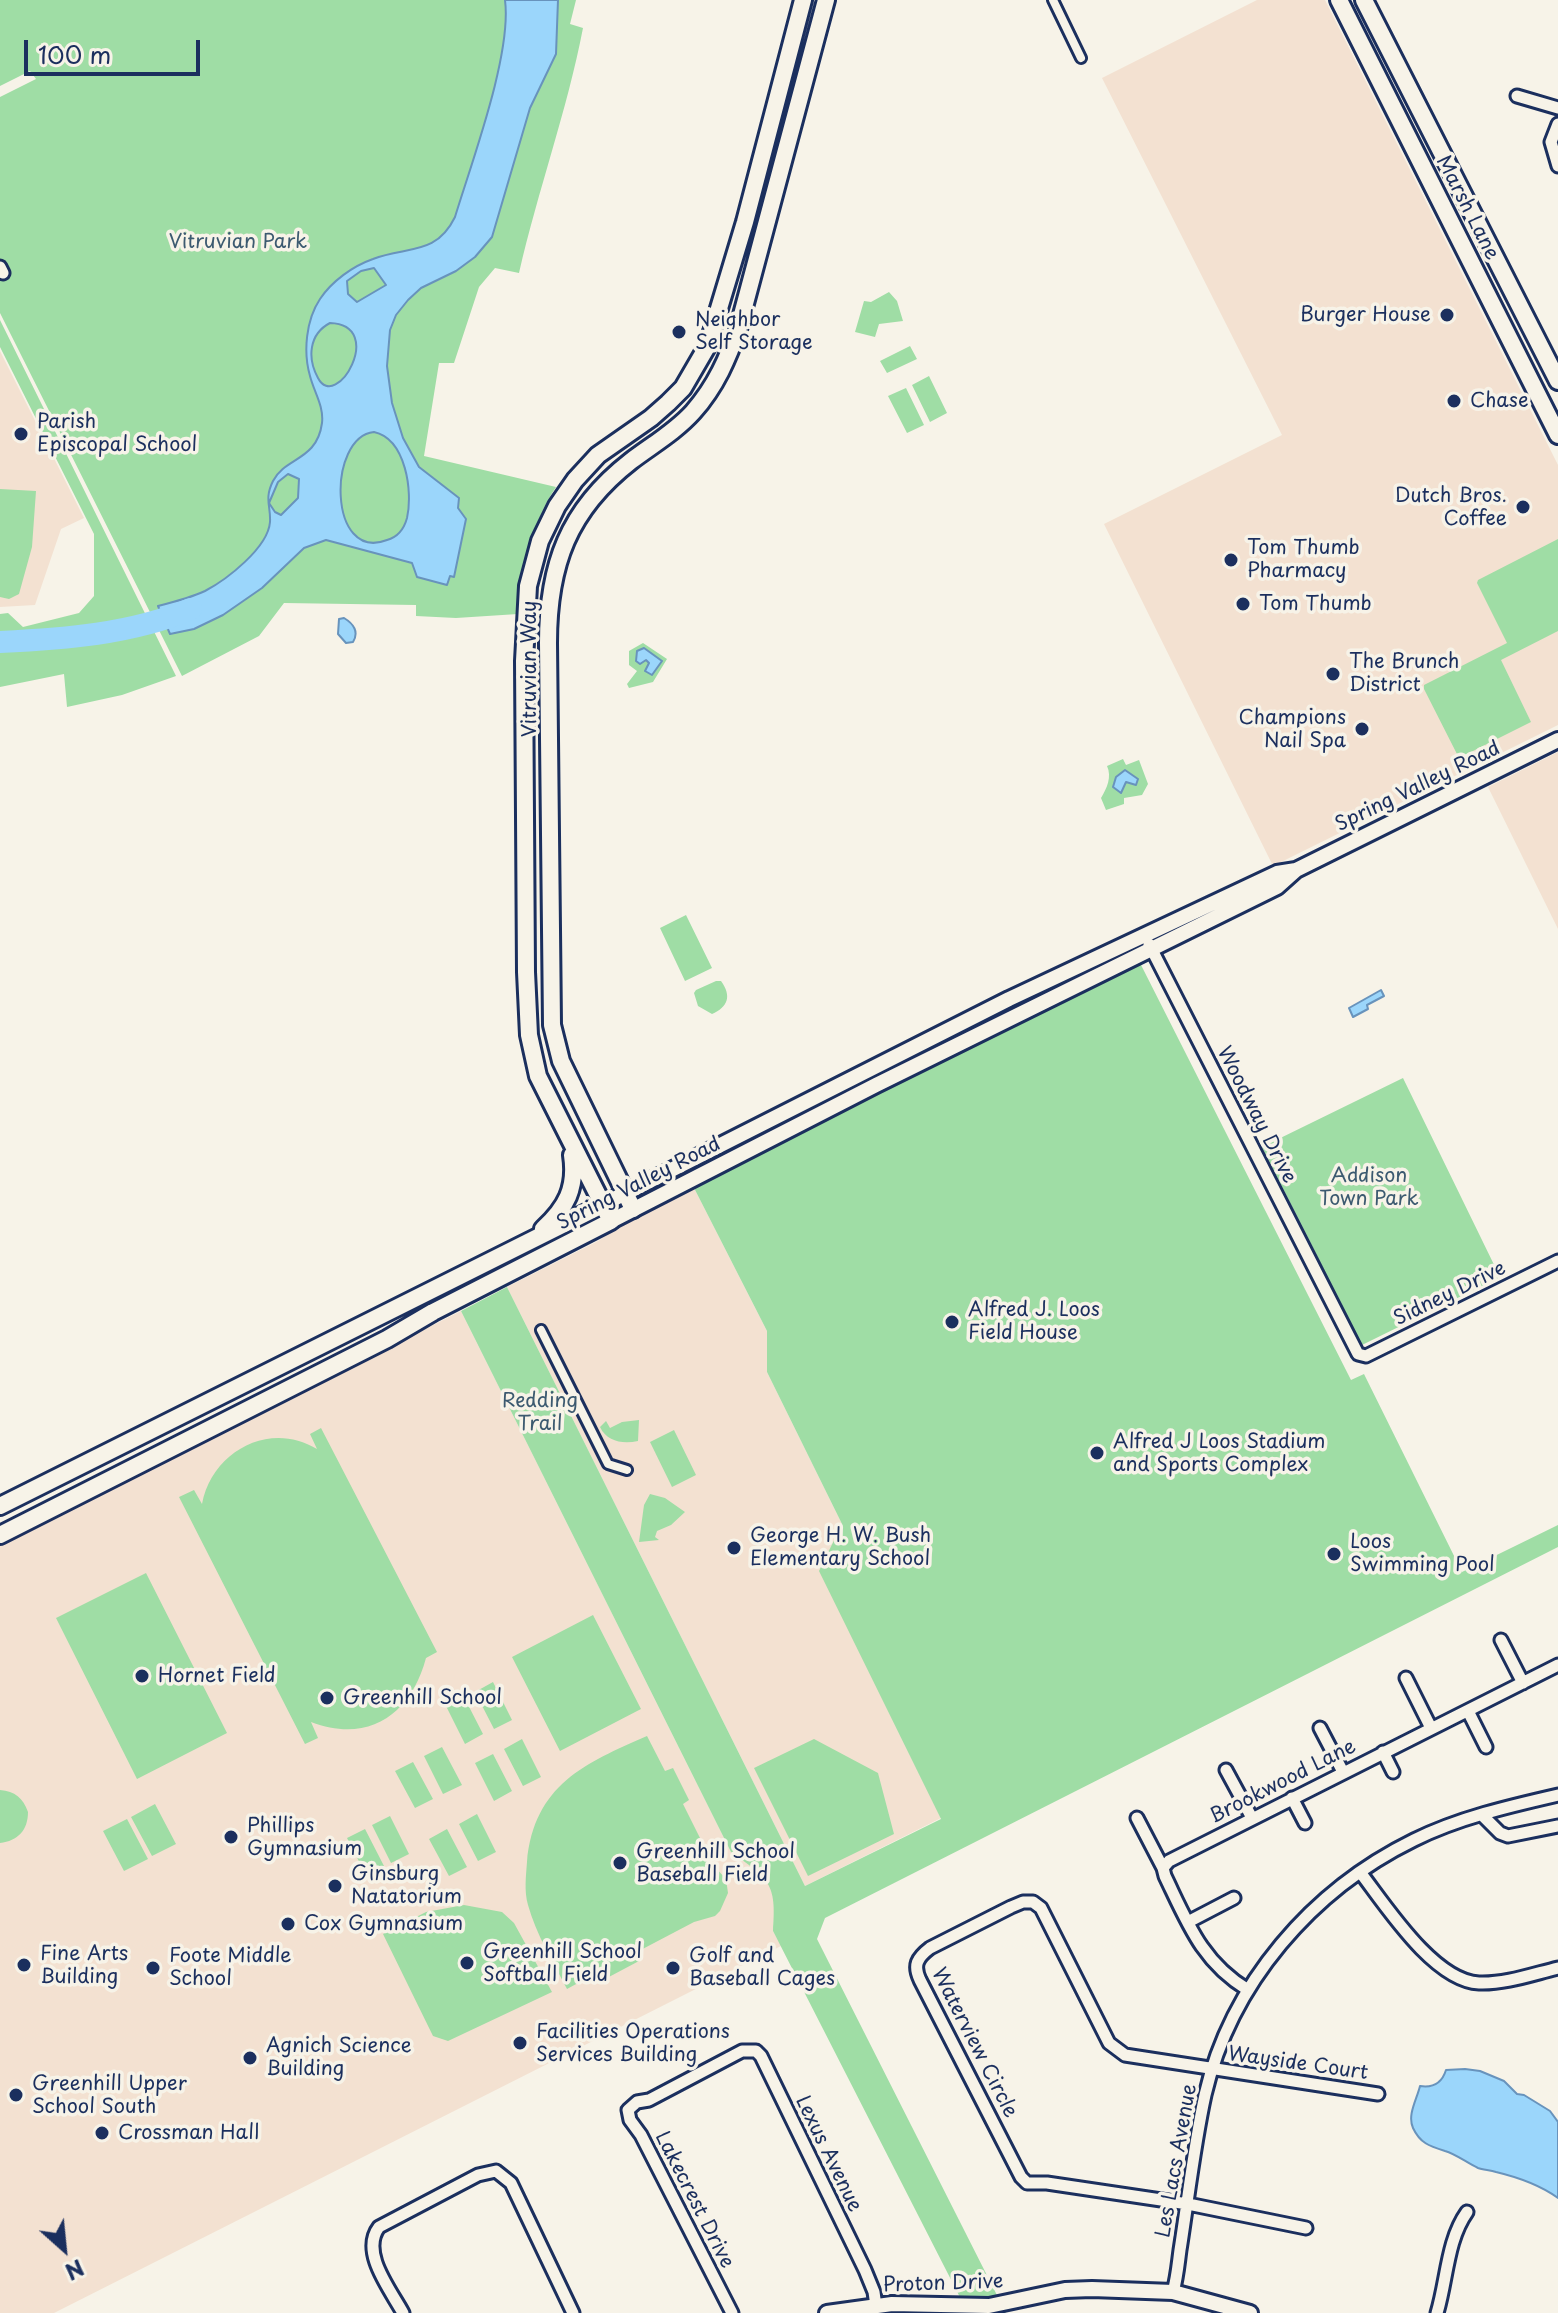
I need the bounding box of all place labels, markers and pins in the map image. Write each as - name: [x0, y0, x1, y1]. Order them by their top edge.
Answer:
- place label: Burger House: [1300, 303, 1431, 327]
- marker: Burger House: [1438, 306, 1456, 324]
- place label: Neighbor Self Storage: [695, 308, 813, 355]
- marker: Neighbor Self Storage: [670, 323, 688, 341]
- place label: Chase: [1470, 389, 1529, 413]
- marker: Chase: [1445, 392, 1463, 410]
- place label: Parish Episcopal School: [37, 410, 197, 457]
- marker: Parish Episcopal School: [12, 425, 30, 443]
- place label: Dutch Bros. Coffee: [1395, 484, 1507, 531]
- marker: Dutch Bros. Coffee: [1514, 498, 1532, 516]
- place label: Tom Thumb Pharmacy: [1247, 536, 1360, 583]
- marker: Tom Thumb Pharmacy: [1222, 551, 1240, 569]
- place label: Tom Thumb: [1259, 592, 1372, 616]
- marker: Tom Thumb: [1234, 595, 1252, 613]
- place label: The Brunch District: [1349, 650, 1459, 697]
- marker: The Brunch District: [1324, 665, 1342, 683]
- place label: Champions Nail Spa: [1239, 706, 1346, 753]
- marker: Champions Nail Spa: [1353, 720, 1371, 738]
- place label: Alfred J. Loos Field House: [968, 1298, 1100, 1345]
- marker: Alfred J. Loos Field House: [943, 1313, 961, 1331]
- place label: Alfred J Loos Stadium and Sports Complex: [1113, 1430, 1325, 1477]
- marker: Alfred J Loos Stadium and Sports Complex: [1088, 1444, 1106, 1462]
- place label: George H. W. Bush Elementary School: [750, 1524, 931, 1571]
- place label: Loos Swimming Pool: [1350, 1530, 1495, 1577]
- marker: George H. W. Bush Elementary School: [725, 1539, 743, 1557]
- marker: Loos Swimming Pool: [1325, 1545, 1343, 1563]
- place label: Hornet Field: [158, 1664, 276, 1688]
- marker: Hornet Field: [133, 1667, 151, 1685]
- place label: Greenhill School: [343, 1686, 502, 1710]
- marker: Greenhill School: [318, 1689, 336, 1707]
- place label: Phillips Gymnasium: [247, 1814, 362, 1861]
- marker: Phillips Gymnasium: [222, 1828, 240, 1846]
- place label: Greenhill School Baseball Field: [636, 1840, 795, 1887]
- marker: Greenhill School Baseball Field: [611, 1854, 629, 1872]
- place label: Ginsburg Natatorium: [351, 1862, 462, 1909]
- marker: Ginsburg Natatorium: [326, 1877, 344, 1895]
- place label: Cox Gymnasium: [304, 1912, 463, 1936]
- marker: Cox Gymnasium: [279, 1915, 297, 1933]
- place label: Greenhill School Softball Field: [483, 1940, 642, 1987]
- place label: Fine Arts Building: [40, 1942, 128, 1989]
- place label: Foote Middle School: [169, 1944, 291, 1991]
- place label: Golf and Baseball Cages: [689, 1944, 835, 1991]
- marker: Greenhill School Softball Field: [458, 1954, 476, 1972]
- marker: Fine Arts Building: [15, 1956, 33, 1974]
- marker: Foote Middle School: [144, 1959, 162, 1977]
- marker: Golf and Baseball Cages: [664, 1959, 682, 1977]
- place label: Facilities Operations Services Building: [536, 2020, 730, 2067]
- place label: Agnich Science Building: [266, 2034, 412, 2081]
- marker: Facilities Operations Services Building: [511, 2034, 529, 2052]
- marker: Agnich Science Building: [241, 2049, 259, 2067]
- place label: Greenhill Upper School South: [32, 2072, 187, 2119]
- marker: Greenhill Upper School South: [7, 2086, 25, 2104]
- place label: Crossman Hall: [118, 2121, 259, 2145]
- marker: Crossman Hall: [93, 2124, 111, 2142]

